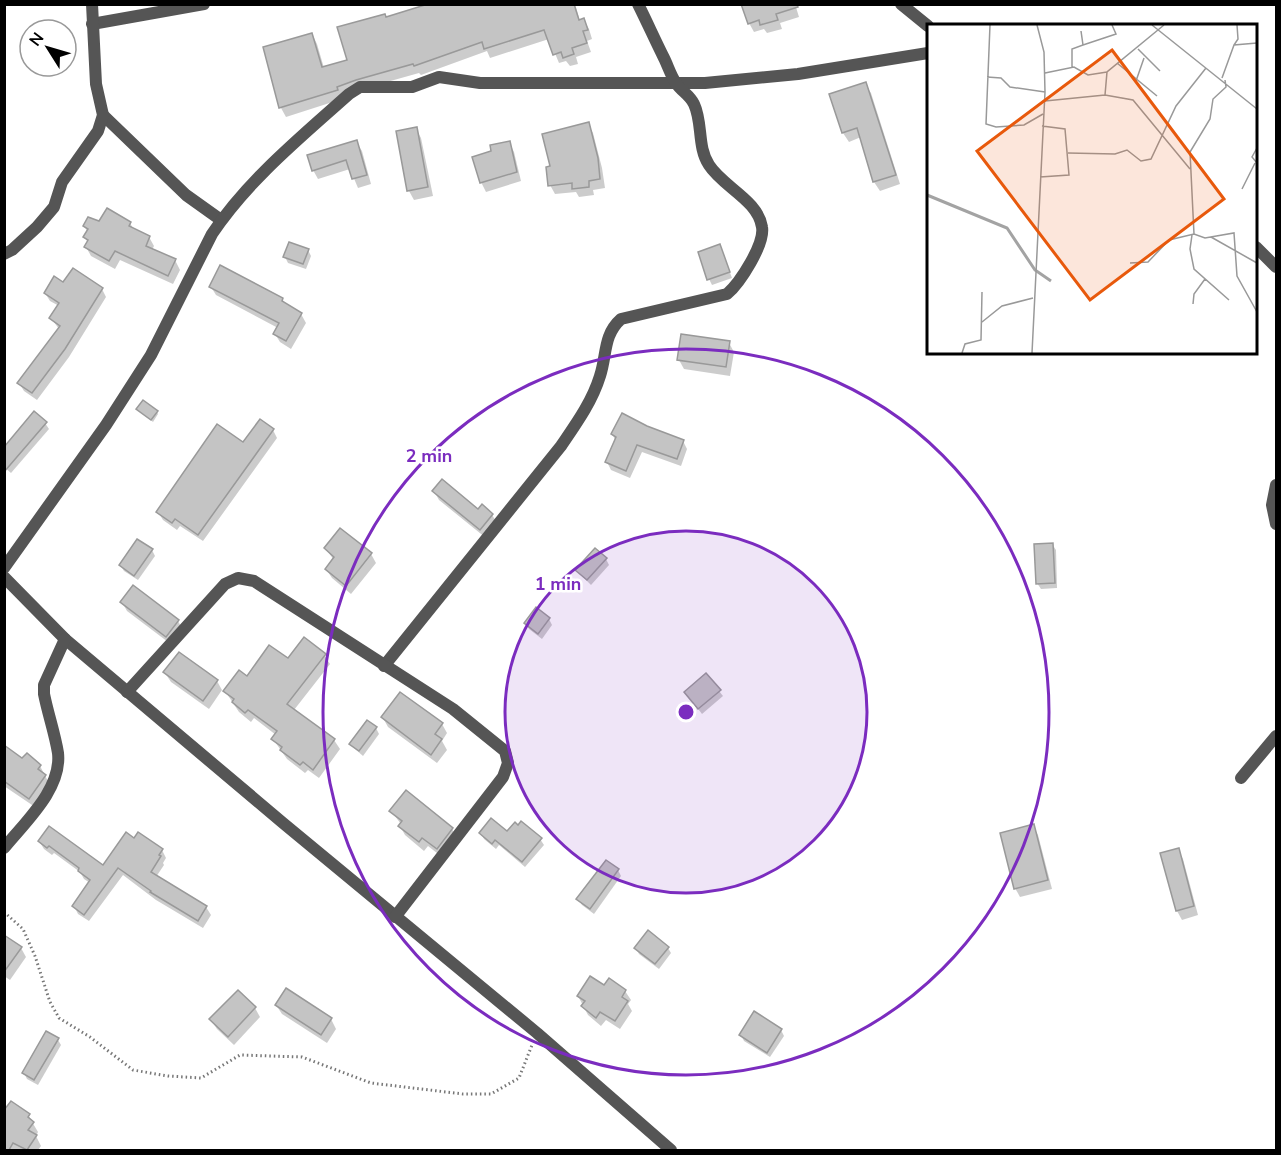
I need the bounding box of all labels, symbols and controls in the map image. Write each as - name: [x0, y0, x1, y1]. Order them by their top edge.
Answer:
- north arrow: [18, 18, 78, 78]
- inset map: [927, 24, 1257, 354]
- text: N: [24, 28, 49, 51]
- text: 2 min: [406, 444, 452, 468]
- text: 1 min: [535, 572, 581, 596]
- centre of rings: [676, 702, 696, 722]

